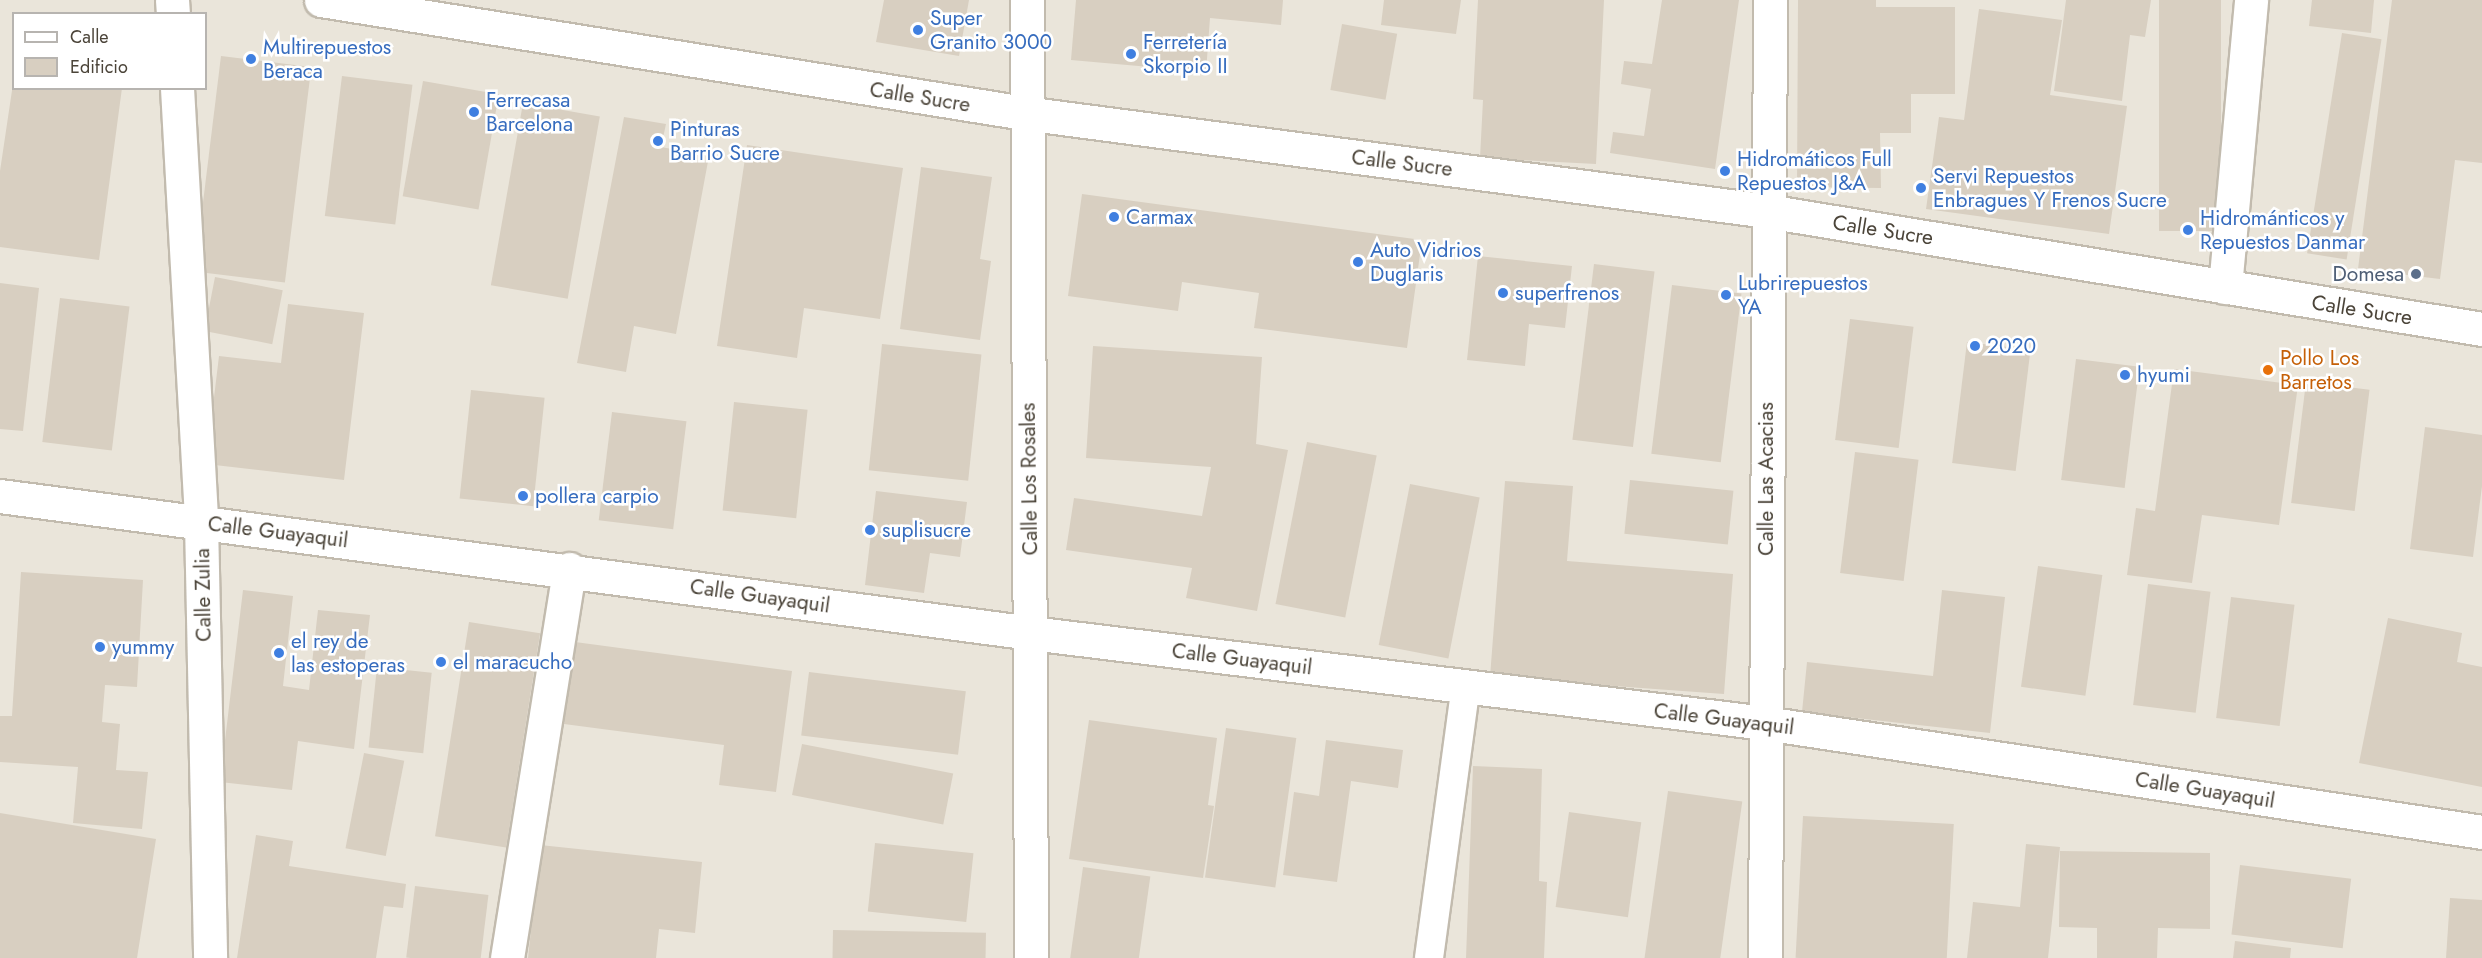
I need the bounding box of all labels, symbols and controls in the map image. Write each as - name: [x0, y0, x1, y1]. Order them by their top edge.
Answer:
- place label: Super Granito 3000: [930, 5, 1052, 55]
- legend: [12, 12, 207, 90]
- marker: Super Granito 3000: [911, 23, 925, 37]
- text: Calle: [70, 24, 109, 50]
- place label: Ferretería Skorpio II: [1143, 29, 1228, 79]
- place label: Multirepuestos Beraca: [263, 34, 391, 84]
- marker: Ferretería Skorpio II: [1124, 47, 1138, 61]
- marker: Multirepuestos Beraca: [244, 52, 258, 66]
- text: Edificio: [70, 54, 128, 80]
- street label: Calle Sucre: [868, 77, 972, 117]
- place label: Ferrecasa Barcelona: [486, 87, 573, 137]
- marker: Ferrecasa Barcelona: [467, 105, 481, 119]
- place label: Pinturas Barrio Sucre: [670, 116, 780, 166]
- marker: Pinturas Barrio Sucre: [651, 134, 665, 148]
- street label: Calle Sucre: [1350, 144, 1454, 182]
- place label: Hidromáticos Full Repuestos J&A: [1737, 146, 1892, 196]
- place label: Servi Repuestos Enbragues Y Frenos Sucre: [1933, 163, 2167, 213]
- marker: Hidromáticos Full Repuestos J&A: [1718, 164, 1732, 178]
- marker: Servi Repuestos Enbragues Y Frenos Sucre: [1914, 181, 1928, 195]
- place label: Carmax: [1126, 204, 1193, 230]
- place label: Hidrománticos y Repuestos Danmar: [2200, 205, 2365, 255]
- marker: Carmax: [1107, 210, 1121, 224]
- street label: Calle Sucre: [1831, 210, 1935, 250]
- marker: Hidrománticos y Repuestos Danmar: [2181, 223, 2195, 237]
- place label: Auto Vidrios Duglaris: [1370, 237, 1481, 287]
- marker: Auto Vidrios Duglaris: [1351, 255, 1365, 269]
- place label: Domesa: [2332, 261, 2404, 287]
- marker: Domesa: [2409, 267, 2423, 281]
- place label: Lubrirepuestos YA: [1738, 270, 1868, 320]
- place label: superfrenos: [1515, 280, 1619, 306]
- marker: superfrenos: [1496, 286, 1510, 300]
- marker: Lubrirepuestos YA: [1719, 288, 1733, 302]
- street label: Calle Sucre: [2310, 290, 2414, 330]
- place label: 2020: [1987, 333, 2036, 359]
- marker: 2020: [1968, 339, 1982, 353]
- place label: Pollo Los Barretos: [2280, 345, 2359, 395]
- place label: hyumi: [2137, 362, 2190, 388]
- marker: Pollo Los Barretos: [2261, 363, 2275, 377]
- marker: hyumi: [2118, 368, 2132, 382]
- street label: Calle Los Rosales: [1015, 402, 1043, 556]
- street label: Calle Las Acacias: [1753, 402, 1779, 556]
- place label: pollera carpio: [535, 483, 659, 509]
- marker: pollera carpio: [516, 489, 530, 503]
- street label: Calle Guayaquil: [206, 511, 350, 553]
- place label: suplisucre: [882, 517, 971, 543]
- marker: suplisucre: [863, 523, 877, 537]
- street label: Calle Zulia: [190, 548, 216, 642]
- street label: Calle Guayaquil: [688, 574, 832, 618]
- place label: el rey de las estoperas: [291, 628, 405, 678]
- place label: yummy: [112, 634, 174, 660]
- street label: Calle Guayaquil: [1170, 638, 1314, 680]
- marker: yummy: [93, 640, 107, 654]
- marker: el rey de las estoperas: [272, 646, 286, 660]
- place label: el maracucho: [453, 649, 572, 675]
- marker: el maracucho: [434, 655, 448, 669]
- street label: Calle Guayaquil: [1652, 698, 1796, 740]
- street label: Calle Guayaquil: [2133, 767, 2277, 813]

